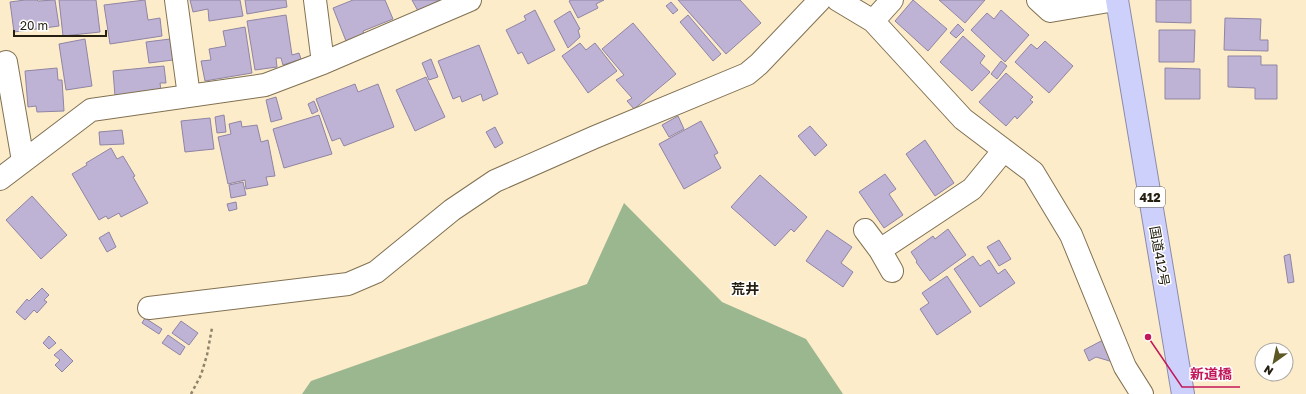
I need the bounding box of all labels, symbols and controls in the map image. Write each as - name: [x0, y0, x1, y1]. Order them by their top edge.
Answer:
- scale bar: [14, 12, 106, 38]
- text: 20 m: [20, 18, 48, 33]
- road number: 412: [1135, 187, 1165, 207]
- street label: 国道412号: [1147, 225, 1173, 287]
- district label: 荒井: [731, 280, 759, 297]
- north arrow: [1254, 342, 1294, 382]
- callout: 新道橋: [1182, 361, 1240, 387]
- text: N: [1261, 363, 1275, 379]
- text: 新道橋: [1190, 365, 1232, 382]

